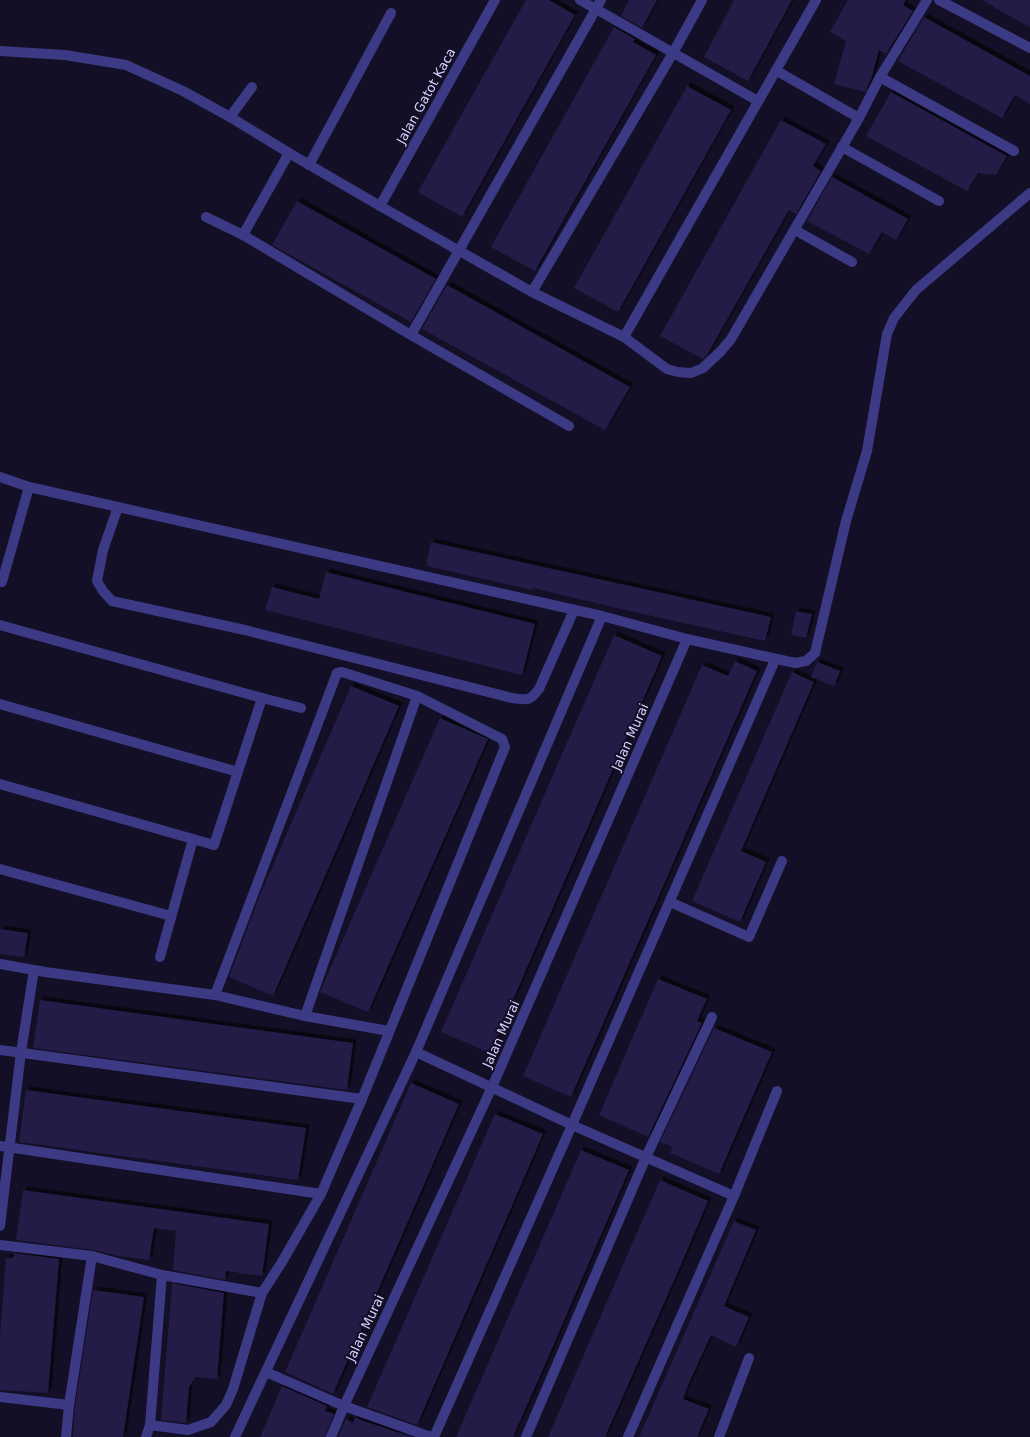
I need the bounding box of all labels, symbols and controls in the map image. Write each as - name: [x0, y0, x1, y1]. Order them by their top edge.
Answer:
- street label: Jalan Gatot Kaca: [393, 45, 459, 148]
- street label: Jalan Murai: [608, 701, 652, 774]
- street label: Jalan Murai: [479, 998, 523, 1071]
- street label: Jalan Murai: [343, 1292, 387, 1365]

